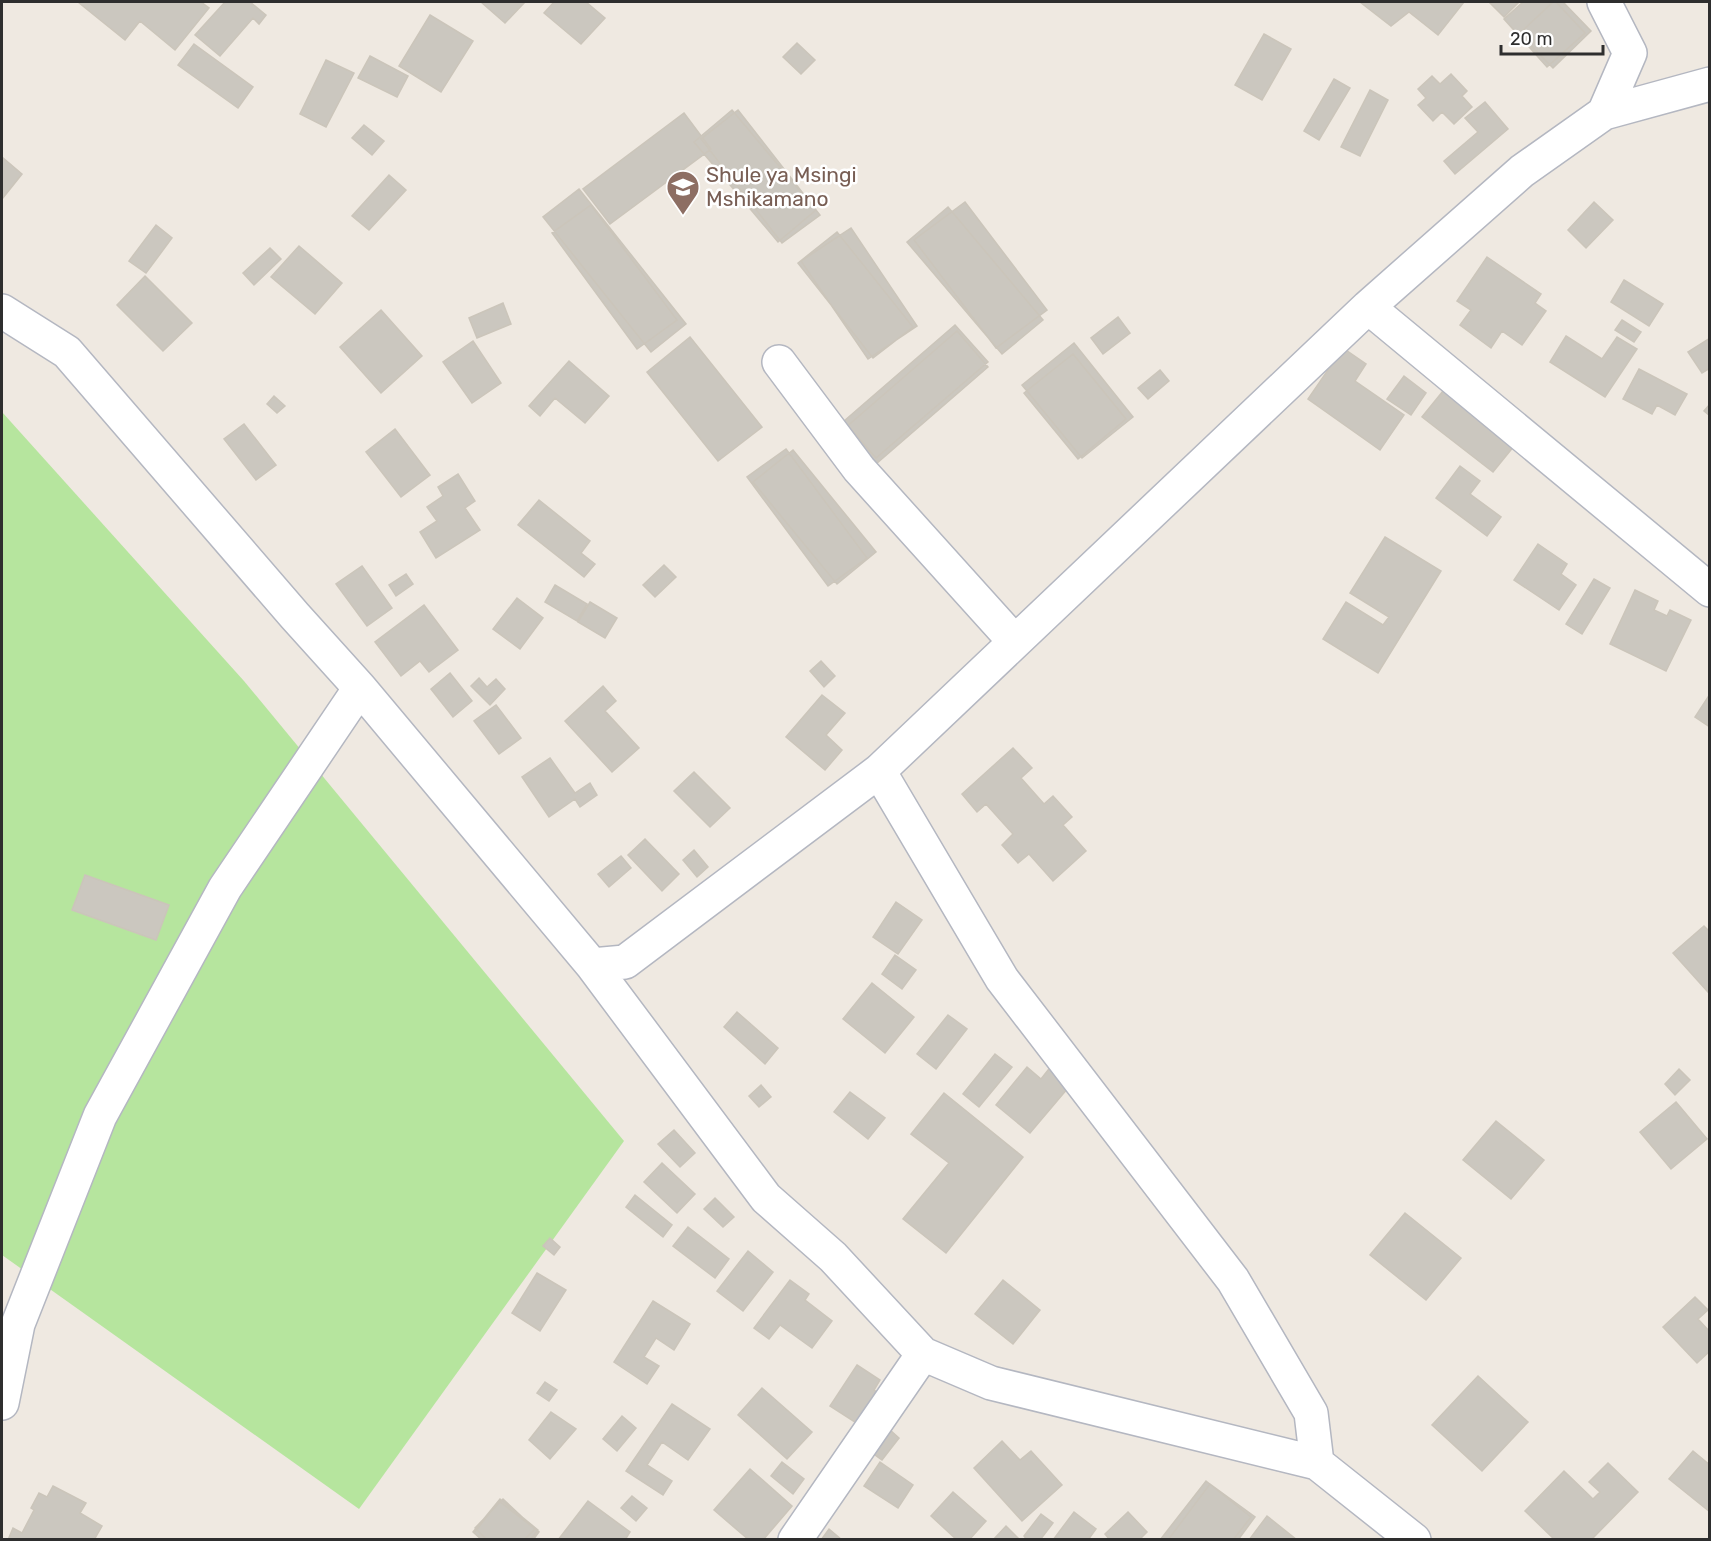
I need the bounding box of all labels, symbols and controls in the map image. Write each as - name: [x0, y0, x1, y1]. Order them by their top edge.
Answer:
- scale bar: [1501, 18, 1603, 56]
- text: 20 m: [1510, 28, 1552, 50]
- place label: Shule ya Msingi Mshikamano: [706, 162, 857, 211]
- school or university icon: Shule ya Msingi Mshikamano: [665, 169, 701, 216]

